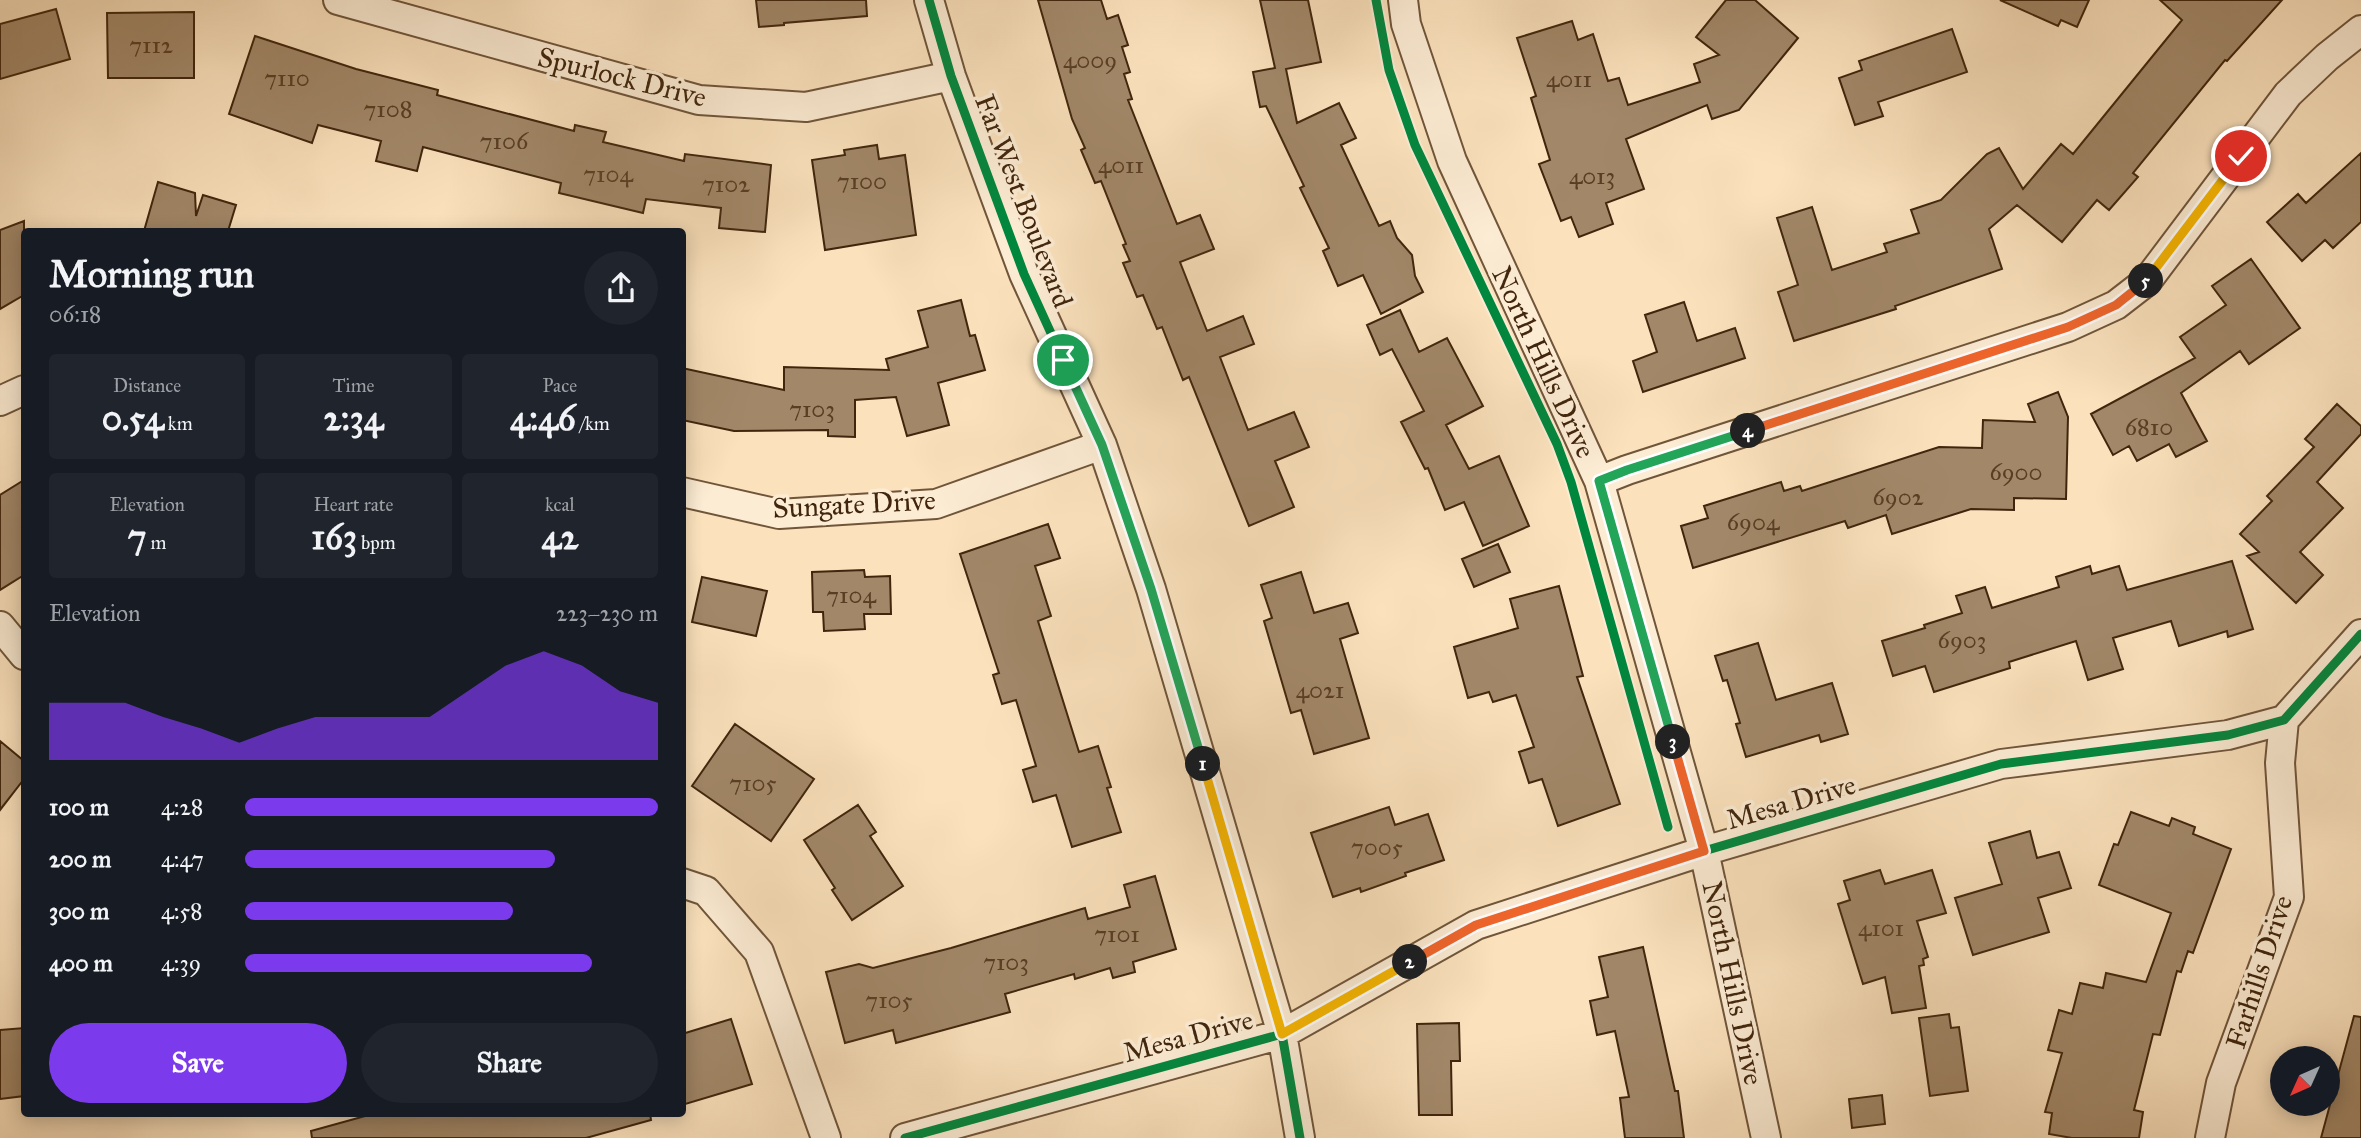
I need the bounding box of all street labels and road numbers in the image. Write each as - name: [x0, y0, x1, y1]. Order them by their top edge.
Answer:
- street label: Spurlock Drive: [534, 39, 710, 115]
- street label: Far West Boulevard: [967, 89, 1081, 313]
- street label: North Hills Drive: [1484, 261, 1604, 463]
- street label: Sungate Drive: [771, 482, 937, 526]
- street label: Mesa Drive: [1722, 767, 1860, 837]
- street label: North Hills Drive: [1694, 878, 1772, 1088]
- street label: Farhills Drive: [2218, 891, 2300, 1053]
- street label: Mesa Drive: [1119, 1002, 1257, 1070]

